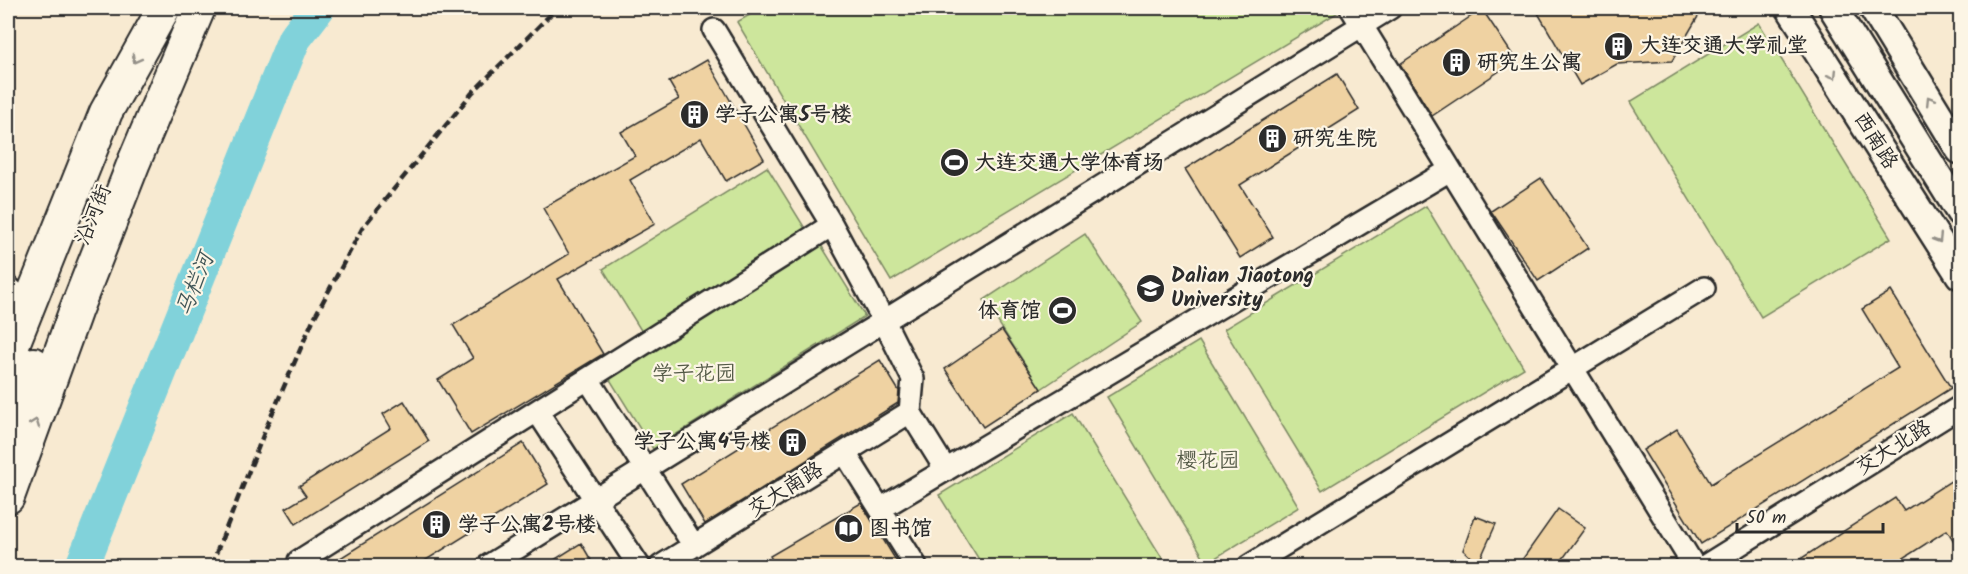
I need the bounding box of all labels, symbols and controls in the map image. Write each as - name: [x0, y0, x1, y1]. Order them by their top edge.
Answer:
- building icon: 大连交通大学礼堂: [1603, 30, 1635, 62]
- place label: 大连交通大学礼堂: [1640, 30, 1808, 63]
- building icon: 研究生公寓: [1440, 47, 1472, 79]
- place label: 研究生公寓: [1477, 47, 1582, 80]
- one-way arrow: [132, 52, 143, 63]
- one-way arrow: [1826, 68, 1837, 79]
- one-way arrow: [1925, 96, 1937, 106]
- building icon: 学子公寓5号楼: [678, 99, 710, 131]
- place label: 学子公寓5号楼: [715, 99, 852, 132]
- street label: 西南路: [1844, 106, 1906, 176]
- building icon: 研究生院: [1256, 123, 1288, 155]
- place label: 研究生院: [1293, 123, 1377, 156]
- sports icon: 大连交通大学体育场: [938, 147, 970, 179]
- place label: 大连交通大学体育场: [975, 147, 1164, 180]
- street label: 沿河街: [67, 180, 121, 250]
- one-way arrow: [1930, 233, 1942, 243]
- water label: 马栏河: [167, 245, 226, 322]
- place label: Dalian Jiaotong University: [1171, 260, 1314, 317]
- school or university icon: Dalian Jiaotong University: [1134, 272, 1166, 304]
- place label: 体育馆: [978, 295, 1041, 328]
- sports icon: 体育馆: [1046, 295, 1078, 327]
- park label: 学子花园: [652, 358, 736, 391]
- street label: 交大北路: [1850, 412, 1938, 484]
- one-way arrow: [27, 418, 40, 428]
- place label: 学子公寓4号楼: [634, 426, 771, 459]
- building icon: 学子公寓4号楼: [776, 426, 808, 458]
- park label: 樱花园: [1177, 445, 1240, 478]
- street label: 交大南路: [742, 454, 830, 526]
- scale bar: [1737, 496, 1882, 534]
- text: 50 m: [1746, 504, 1786, 533]
- building icon: 学子公寓2号楼: [421, 509, 453, 541]
- place label: 学子公寓2号楼: [458, 509, 596, 542]
- library icon: 图书馆: [832, 513, 864, 545]
- place label: 图书馆: [869, 513, 932, 546]

